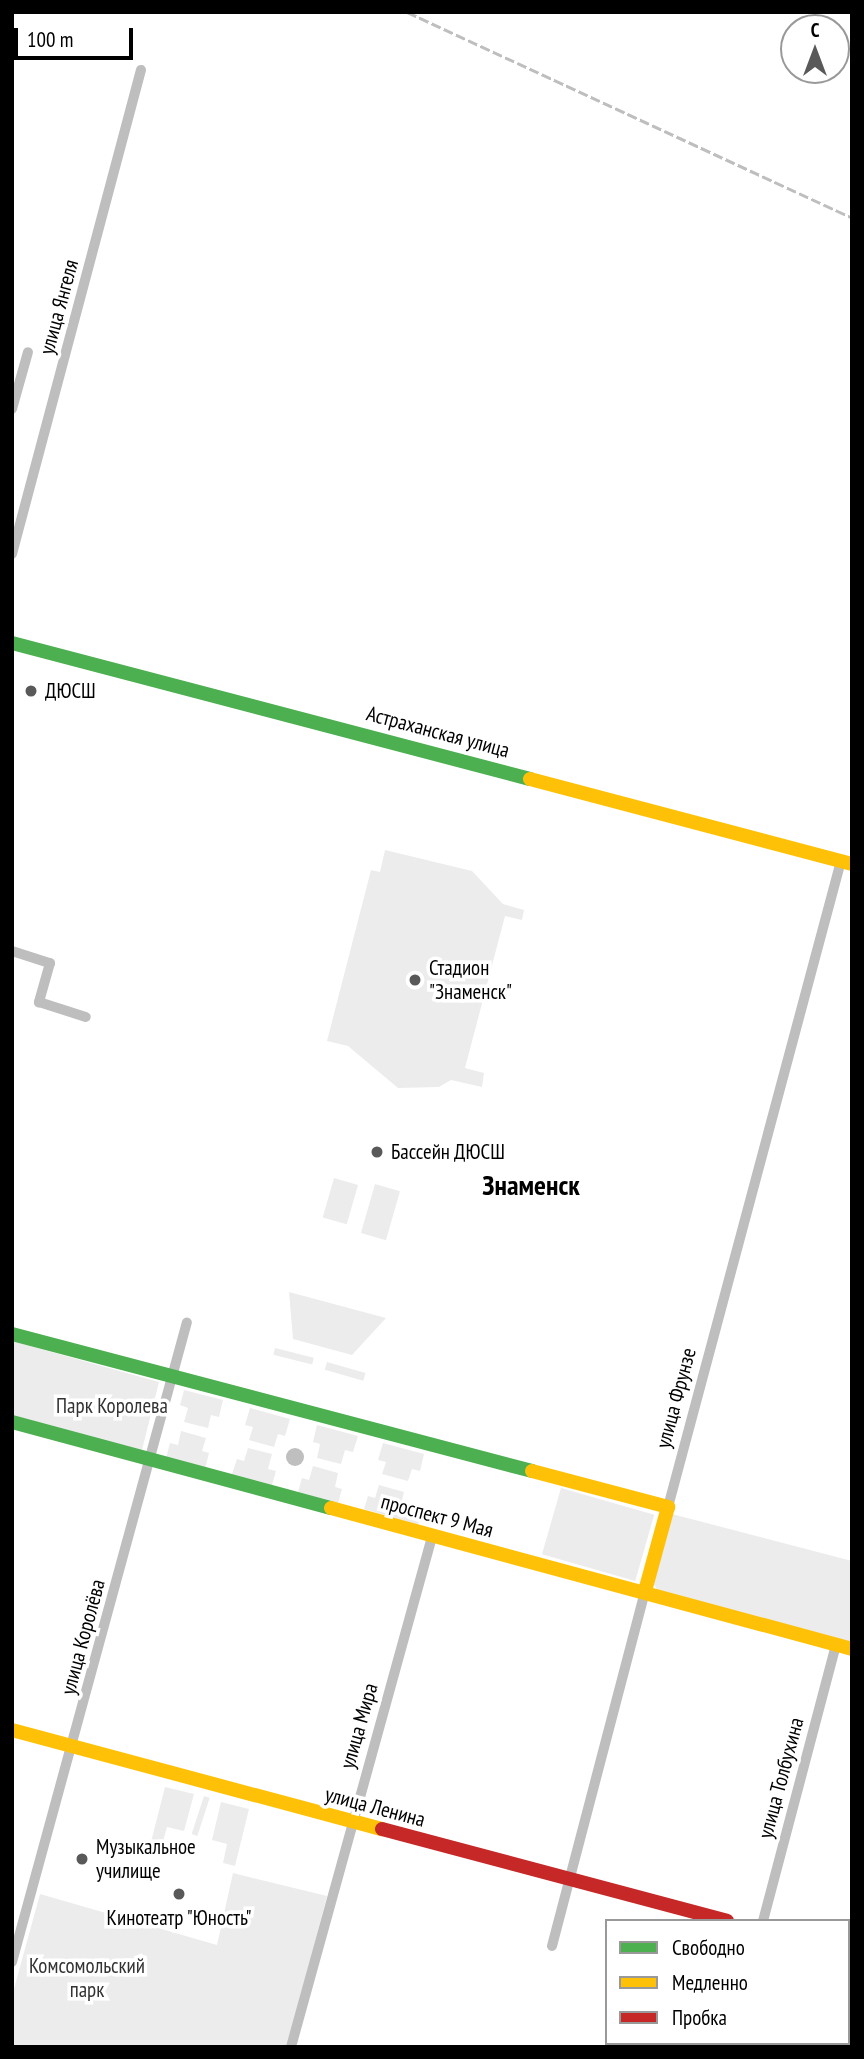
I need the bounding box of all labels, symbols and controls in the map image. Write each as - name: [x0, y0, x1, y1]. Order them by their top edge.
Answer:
- scale bar: [18, 14, 136, 58]
- north arrow: [780, 14, 850, 84]
- text: С: [811, 18, 819, 42]
- text: 100 m: [27, 26, 73, 53]
- street label: улица Янгеля: [34, 257, 84, 357]
- place label: ДЮСШ: [45, 678, 96, 704]
- marker: ДЮСШ: [23, 683, 39, 699]
- street label: Астраханская улица: [364, 701, 512, 763]
- place label: Стадион "Знаменск": [429, 955, 512, 1005]
- marker: Стадион "Знаменск": [407, 972, 423, 988]
- place label: Бассейн ДЮСШ: [391, 1139, 505, 1165]
- marker: Бассейн ДЮСШ: [369, 1144, 385, 1160]
- district label: Знаменск: [482, 1168, 580, 1202]
- street label: улица Фрунзе: [651, 1345, 701, 1451]
- park label: Парк Королева: [56, 1393, 168, 1419]
- street label: проспект 9 Мая: [378, 1489, 496, 1543]
- street label: улица Королёва: [56, 1577, 110, 1697]
- street label: улица Мира: [335, 1680, 383, 1772]
- street label: улица Толбухина: [753, 1715, 809, 1841]
- street label: улица Ленина: [322, 1782, 428, 1832]
- place label: Музыкальное училище: [96, 1834, 196, 1884]
- marker: Музыкальное училище: [74, 1851, 90, 1867]
- marker: Кинотеатр "Юность": [171, 1886, 187, 1902]
- place label: Кинотеатр "Юность": [106, 1905, 252, 1931]
- legend: [605, 1919, 850, 2045]
- text: Свободно: [672, 1934, 745, 1961]
- park label: Комсомольский парк: [29, 1953, 145, 2003]
- text: Медленно: [672, 1969, 748, 1996]
- text: Пробка: [672, 2004, 727, 2031]

